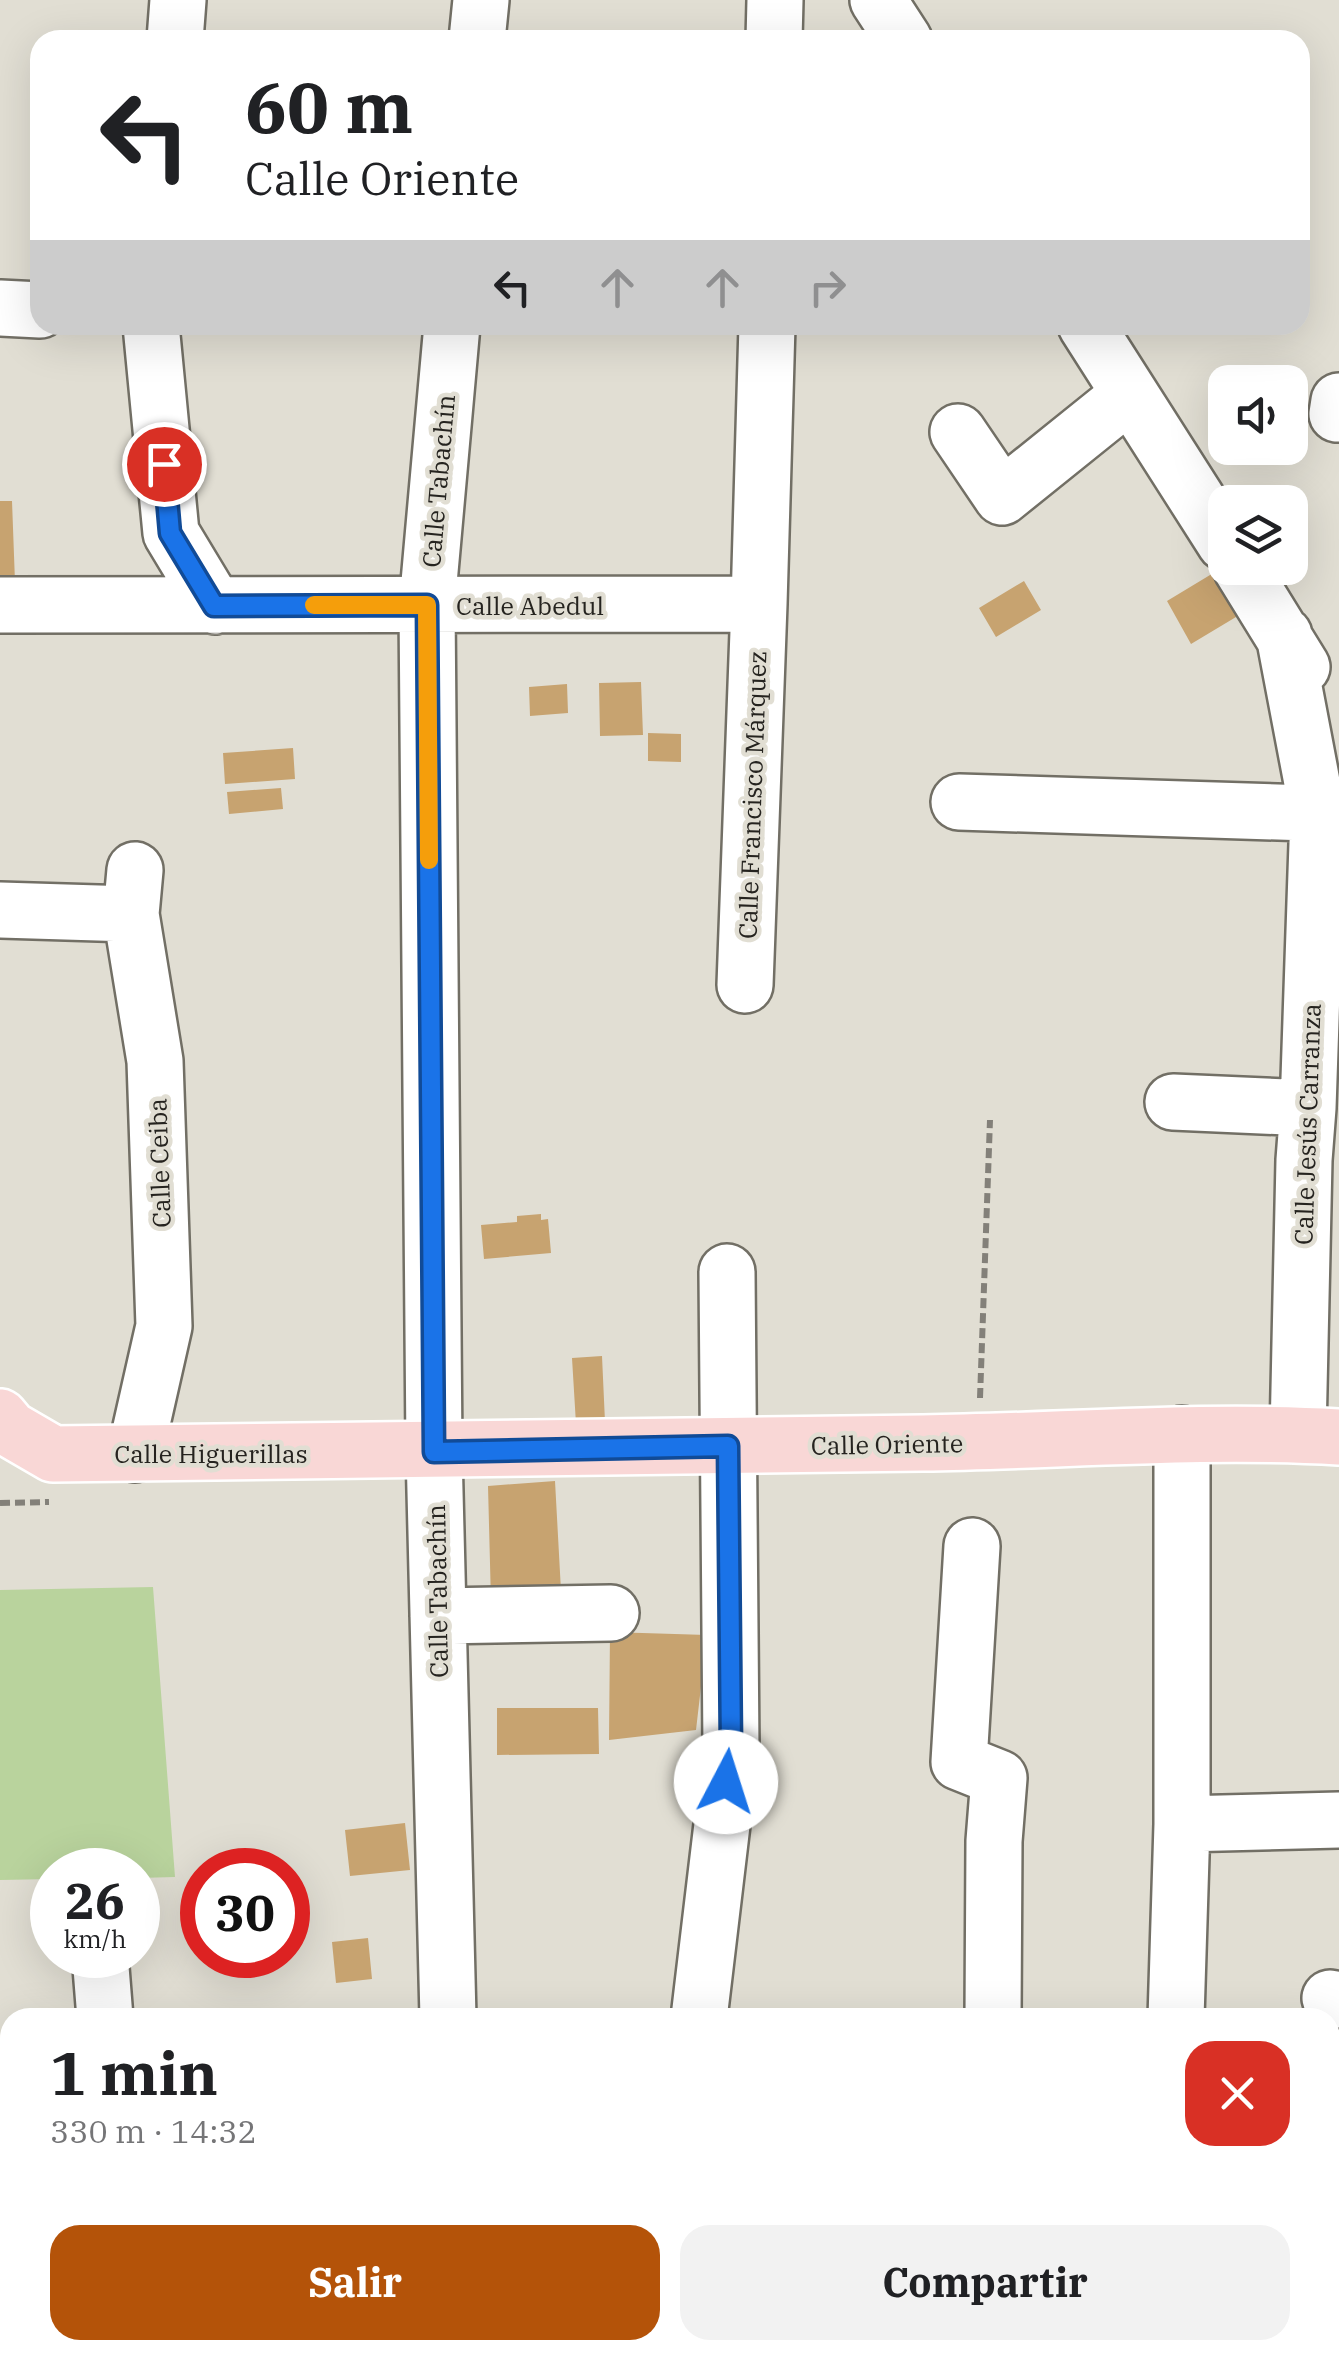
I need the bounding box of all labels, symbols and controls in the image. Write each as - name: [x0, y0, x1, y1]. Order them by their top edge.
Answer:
- text: 60 m: [245, 61, 413, 152]
- icon: left: [80, 70, 210, 200]
- text: Calle Oriente: [245, 149, 519, 207]
- icon: left: [485, 260, 540, 315]
- icon: ahead: [590, 260, 645, 315]
- icon: ahead: [695, 260, 750, 315]
- icon: right: [800, 260, 855, 315]
- map controls: [1208, 365, 1308, 585]
- button: sound: [1208, 365, 1308, 465]
- street label: Calle Tabachín: [414, 393, 462, 569]
- pin: [122, 422, 207, 507]
- icon: arrive: [137, 437, 192, 492]
- button: layers: [1208, 485, 1308, 585]
- street label: Calle Abedul: [456, 589, 604, 622]
- street label: Calle Francisco Márquez: [730, 651, 774, 939]
- street label: Calle Jesús Carranza: [1286, 1003, 1328, 1245]
- street label: Calle Ceiba: [140, 1097, 178, 1229]
- street label: Calle Oriente: [811, 1426, 963, 1462]
- street label: Calle Higuerillas: [114, 1437, 308, 1470]
- street label: Calle Tabachín: [419, 1504, 455, 1678]
- position arrow: [674, 1730, 778, 1834]
- speed limit sign: 30: [180, 1848, 310, 1978]
- text: 26: [65, 1868, 125, 1933]
- text: km/h: [63, 1922, 127, 1955]
- text: 1 min: [50, 2033, 218, 2112]
- button: close: [1185, 2041, 1290, 2146]
- text: 330 m · 14:32: [50, 2110, 257, 2152]
- button: Salir: [50, 2225, 660, 2340]
- button: Compartir: [680, 2225, 1290, 2340]

